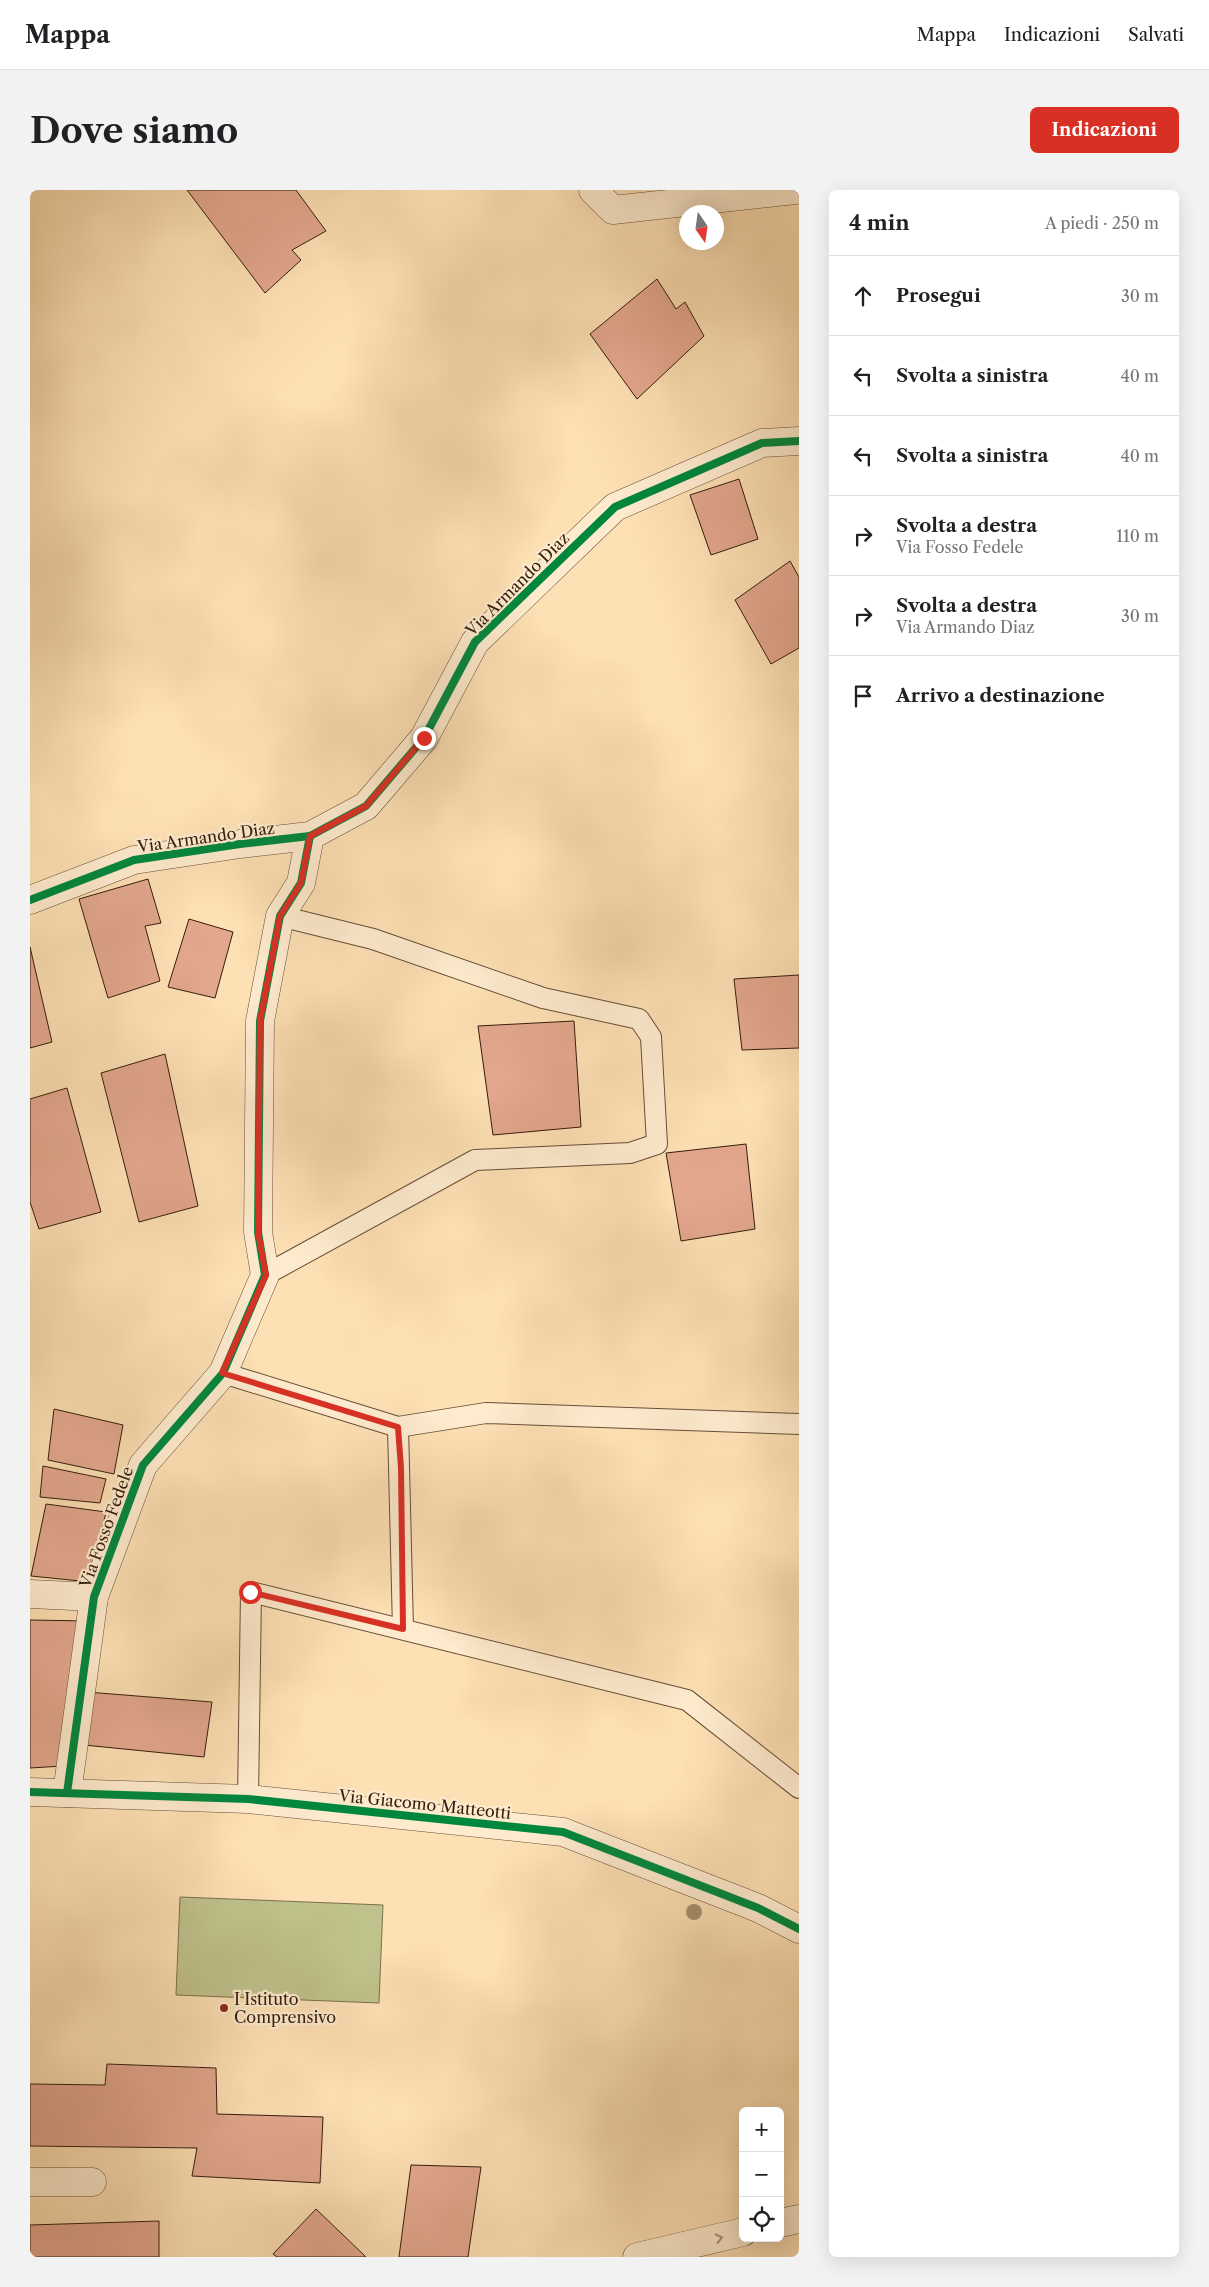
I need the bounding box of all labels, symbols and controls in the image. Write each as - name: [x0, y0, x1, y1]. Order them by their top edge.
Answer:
- text: Mappa: [25, 20, 110, 49]
- text: Mappa: [917, 24, 976, 46]
- text: Indicazioni: [1004, 24, 1100, 46]
- text: Salvati: [1128, 24, 1184, 46]
- button: Indicazioni: [1030, 107, 1179, 153]
- text: Dove siamo: [30, 109, 238, 152]
- north arrow: [679, 205, 724, 250]
- text: 4 min: [849, 210, 910, 235]
- text: A piedi · 250 m: [1045, 213, 1159, 233]
- icon: ahead: [849, 282, 877, 310]
- text: Prosegui: [896, 284, 981, 307]
- text: 30 m: [1121, 286, 1159, 306]
- icon: left: [849, 362, 877, 390]
- text: Svolta a sinistra: [896, 364, 1049, 387]
- text: 40 m: [1120, 366, 1159, 386]
- icon: left: [849, 442, 877, 470]
- text: Svolta a sinistra: [896, 444, 1049, 467]
- text: 40 m: [1120, 446, 1159, 466]
- text: Svolta a destra: [896, 514, 1037, 537]
- icon: right: [849, 522, 877, 550]
- text: 110 m: [1116, 526, 1159, 546]
- street label: Via Armando Diaz: [460, 528, 573, 641]
- text: Via Fosso Fedele: [896, 537, 1024, 557]
- text: Svolta a destra: [896, 594, 1037, 617]
- icon: right: [849, 602, 877, 630]
- text: 30 m: [1121, 606, 1159, 626]
- text: Via Armando Diaz: [896, 617, 1035, 637]
- icon: arrive: [849, 682, 877, 710]
- text: Arrivo a destinazione: [896, 684, 1105, 707]
- route end: [413, 727, 436, 750]
- street label: Via Armando Diaz: [135, 817, 276, 857]
- street label: Via Fosso Fedele: [74, 1464, 137, 1591]
- route start: [239, 1581, 262, 1604]
- street label: Via Giacomo Matteotti: [337, 1785, 512, 1823]
- place label: I Istituto Comprensivo: [234, 1989, 336, 2027]
- marker: I Istituto Comprensivo: [218, 2002, 230, 2014]
- map controls: [739, 2107, 784, 2242]
- button: +: [739, 2107, 784, 2152]
- button: −: [739, 2152, 784, 2197]
- button: locate: [739, 2197, 784, 2242]
- one-way arrow: [714, 2233, 723, 2244]

